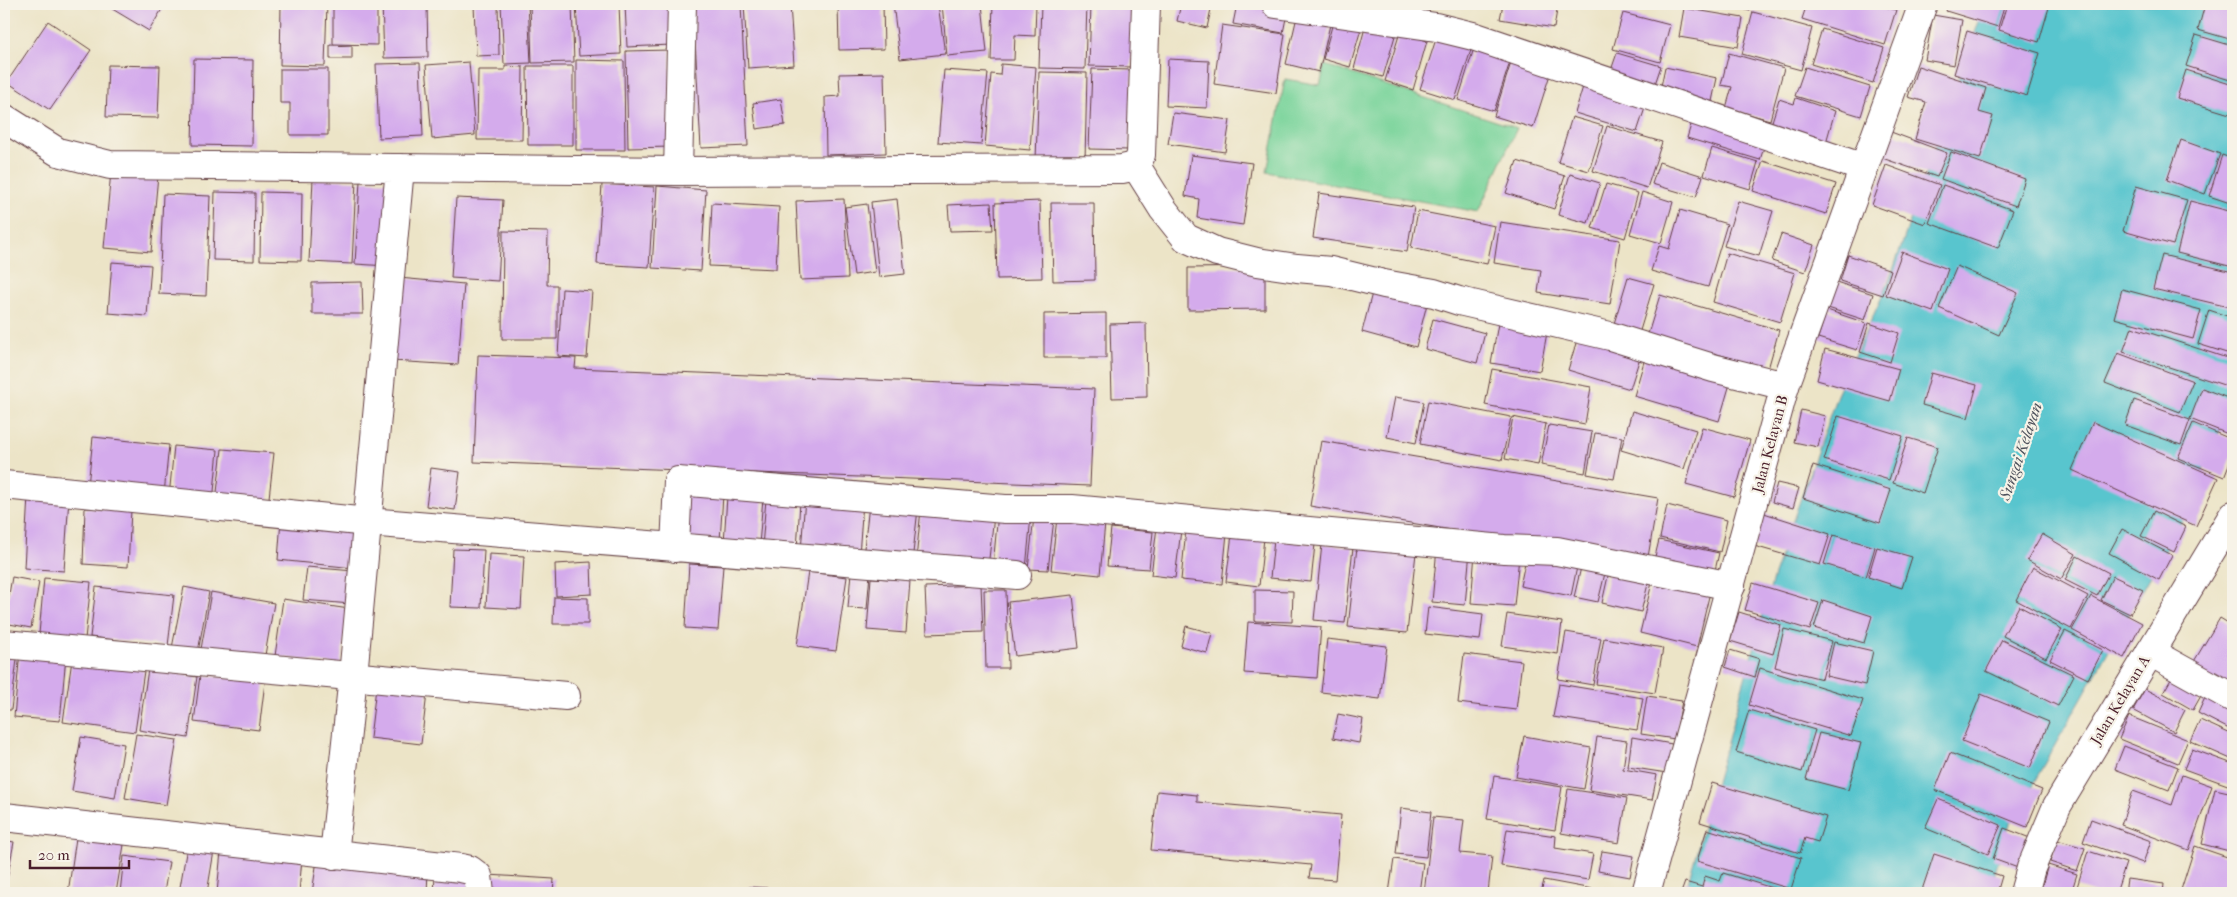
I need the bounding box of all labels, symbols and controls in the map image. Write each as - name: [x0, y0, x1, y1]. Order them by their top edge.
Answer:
- street label: Jalan Kelayan B: [1748, 393, 1792, 496]
- water label: Sungai Kelayan: [1995, 400, 2046, 503]
- street label: Jalan Kelayan A: [2086, 652, 2154, 749]
- scale bar: [30, 837, 129, 869]
- text: 20 m: [38, 846, 70, 864]

